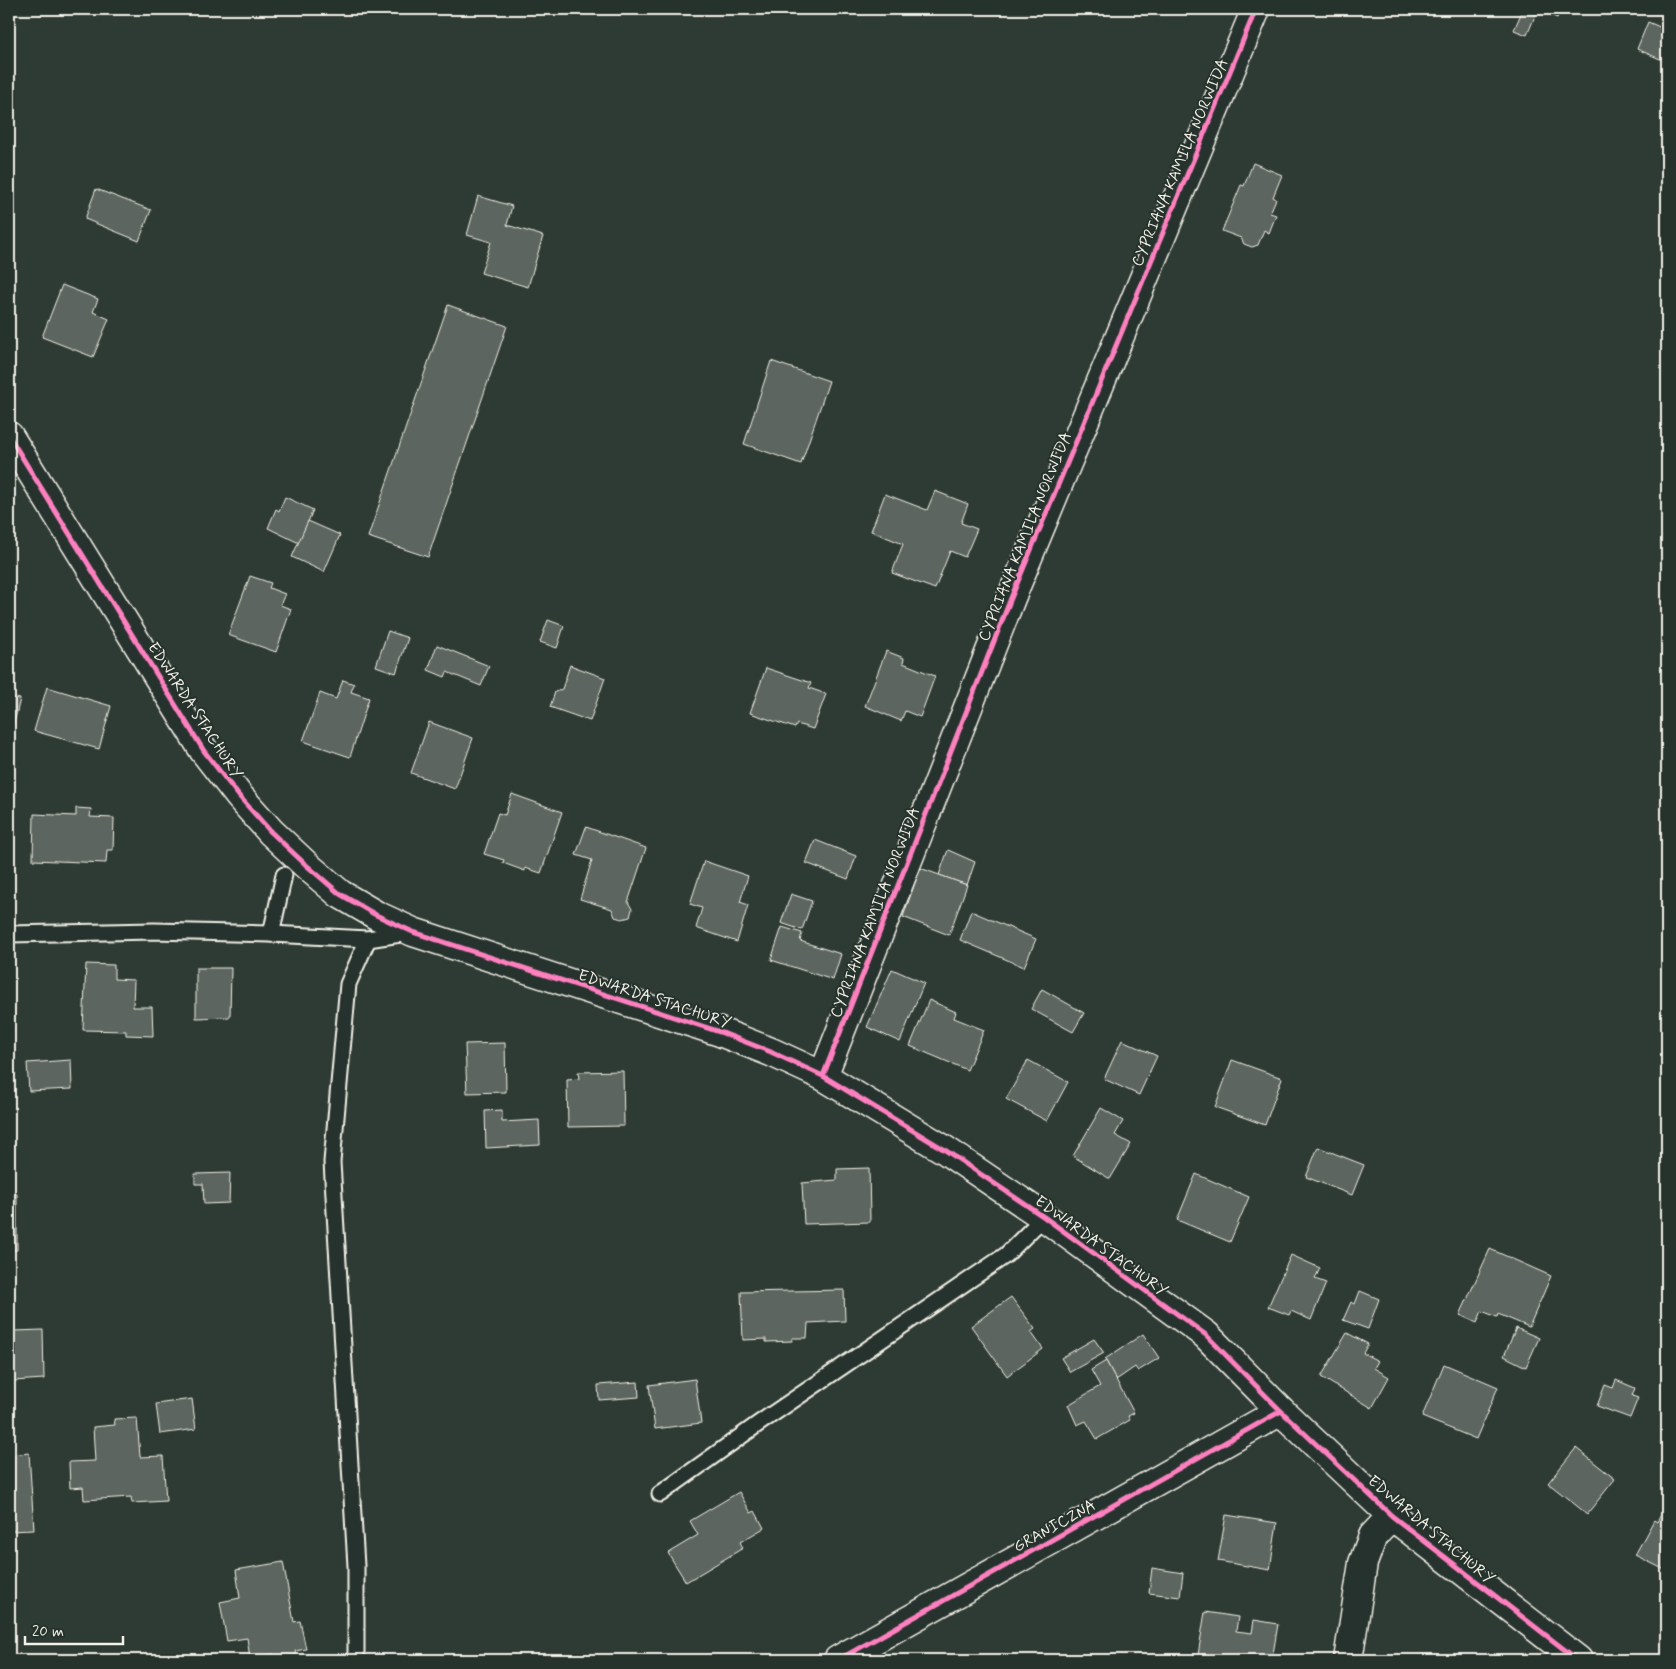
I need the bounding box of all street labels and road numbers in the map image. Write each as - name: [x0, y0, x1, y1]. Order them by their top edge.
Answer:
- street label: CYPRIANA KAMILA NORWIDA: [1127, 55, 1234, 270]
- street label: CYPRIANA KAMILA NORWIDA: [974, 429, 1077, 644]
- street label: EDWARDA STACHURY: [143, 638, 247, 783]
- street label: CYPRIANA KAMILA NORWIDA: [825, 804, 925, 1021]
- street label: EDWARDA STACHURY: [575, 965, 734, 1034]
- street label: EDWARDA STACHURY: [1030, 1191, 1172, 1302]
- street label: EDWARDA STACHURY: [1363, 1471, 1499, 1589]
- street label: GRANICZNA: [1010, 1495, 1100, 1558]

